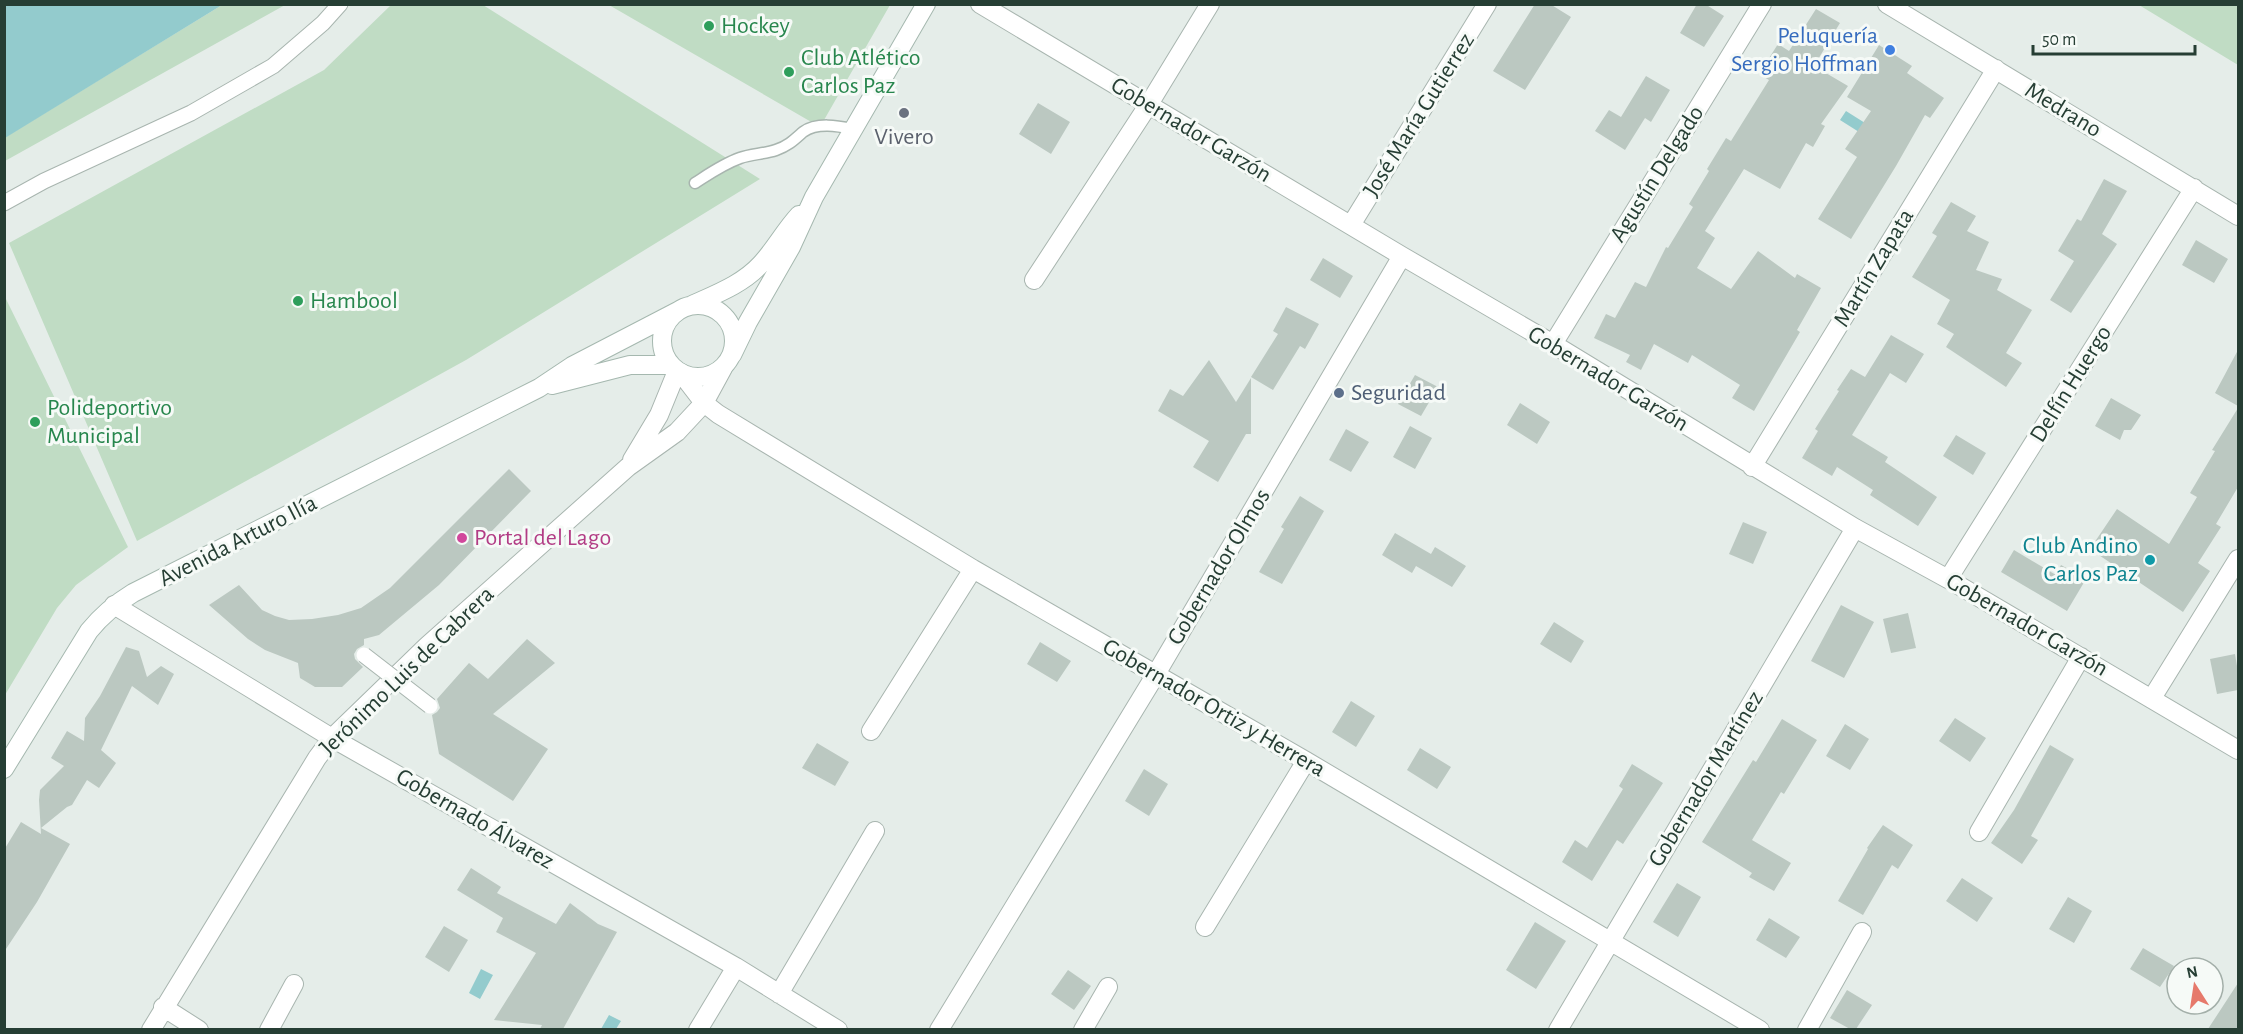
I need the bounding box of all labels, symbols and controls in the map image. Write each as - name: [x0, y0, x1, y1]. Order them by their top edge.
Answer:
- place label: Hockey: [721, 14, 790, 38]
- scale bar: [2033, 18, 2195, 56]
- marker: Hockey: [702, 19, 716, 33]
- place label: Peluquería Sergio Hoffman: [1731, 24, 1878, 76]
- street label: José María Gutierrez: [1359, 29, 1479, 201]
- text: 50 m: [2042, 31, 2076, 49]
- marker: Peluquería Sergio Hoffman: [1883, 43, 1897, 57]
- place label: Club Atlético Carlos Paz: [801, 46, 920, 98]
- marker: Club Atlético Carlos Paz: [782, 65, 796, 79]
- street label: Gobernador Garzón: [1107, 73, 1275, 187]
- street label: Medrano: [2021, 78, 2105, 142]
- street label: Agustín Delgado: [1606, 102, 1708, 246]
- marker: Vivero: [897, 106, 911, 120]
- place label: Vivero: [874, 125, 934, 149]
- street label: Martín Zapata: [1829, 205, 1919, 331]
- place label: Hambool: [310, 289, 398, 313]
- marker: Hambool: [291, 294, 305, 308]
- street label: Delfín Huergo: [2026, 321, 2116, 447]
- street label: Gobernador Garzón: [1524, 322, 1692, 436]
- place label: Seguridad: [1351, 381, 1446, 405]
- marker: Seguridad: [1332, 386, 1346, 400]
- place label: Polideportivo Municipal: [47, 396, 172, 448]
- marker: Polideportivo Municipal: [28, 415, 42, 429]
- street label: Gobernador Olmos: [1163, 485, 1275, 649]
- street label: Avenida Arturo Ilía: [155, 491, 321, 591]
- place label: Portal del Lago: [474, 526, 611, 550]
- marker: Portal del Lago: [455, 531, 469, 545]
- place label: Club Andino Carlos Paz: [2023, 534, 2138, 586]
- marker: Club Andino Carlos Paz: [2143, 553, 2157, 567]
- street label: Gobernador Garzón: [1942, 569, 2112, 681]
- street label: Jerónimo Luis de Cabrera: [315, 582, 499, 760]
- street label: Gobernador Ortiz y Herrera: [1099, 634, 1329, 782]
- street label: Gobernador Martínez: [1644, 687, 1768, 871]
- street label: Gobernado Álvarez: [392, 762, 559, 874]
- north arrow: [2165, 956, 2225, 1016]
- text: N: [2185, 963, 2199, 981]

